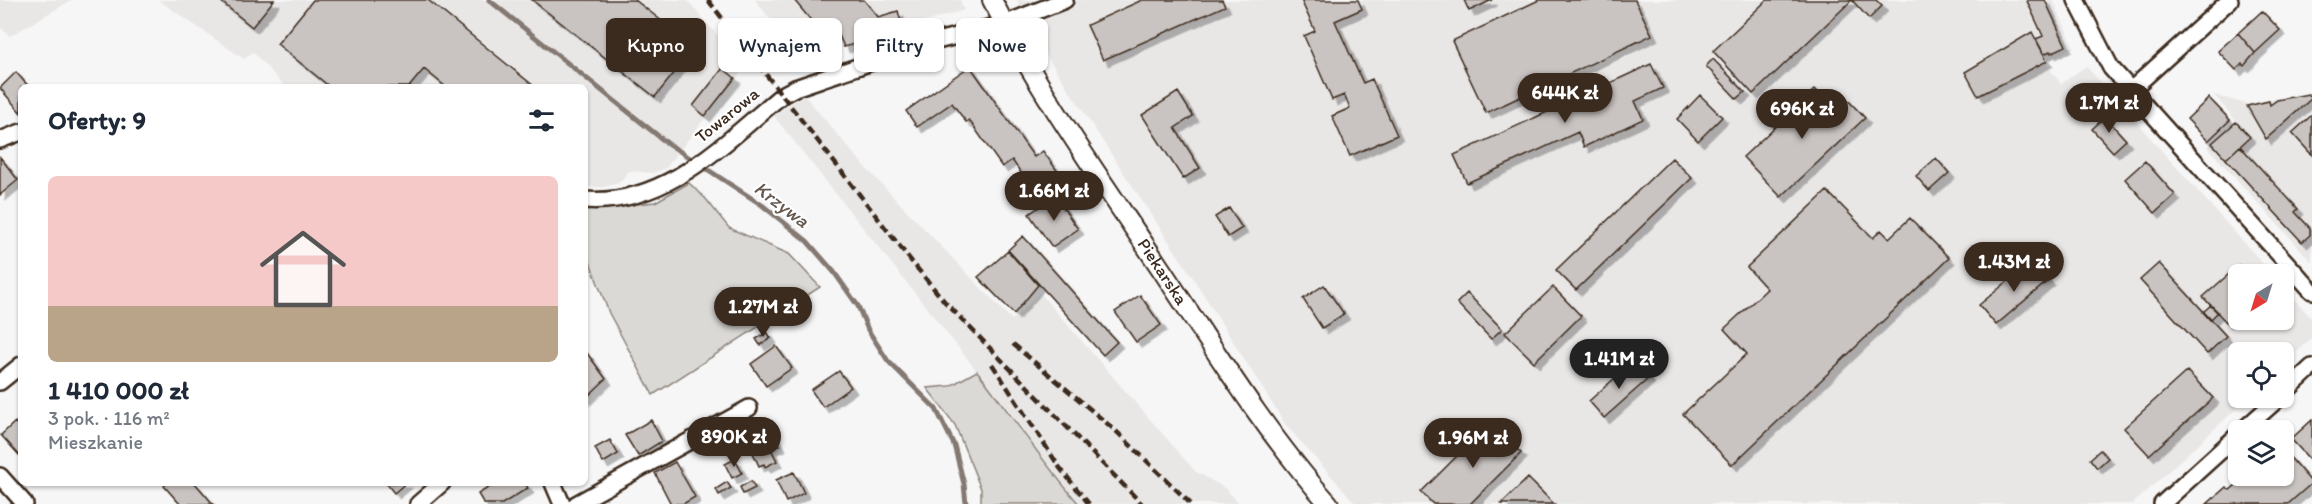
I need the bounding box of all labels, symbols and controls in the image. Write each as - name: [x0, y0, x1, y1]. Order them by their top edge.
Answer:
- chip: Kupno: [606, 18, 706, 72]
- chip: Wynajem: [718, 18, 842, 72]
- chip: Filtry: [854, 18, 944, 72]
- chip: Nowe: [956, 18, 1048, 72]
- pin: 644K zł: [1510, 73, 1620, 124]
- text: 644K zł: [1532, 80, 1598, 104]
- street label: Towarowa: [690, 82, 764, 148]
- pin: 1.7M zł: [2054, 83, 2164, 134]
- pin: 696K zł: [1747, 89, 1857, 140]
- text: 1.7M zł: [2079, 90, 2139, 114]
- text: 696K zł: [1770, 96, 1834, 120]
- text: Oferty: 9: [48, 104, 146, 136]
- icon: filters: [525, 104, 558, 137]
- pin: 1.66M zł: [992, 171, 1116, 222]
- water label: Krzywa: [750, 175, 815, 233]
- text: 1.66M zł: [1019, 178, 1089, 202]
- icon: home: [249, 215, 357, 323]
- street label: Piekarska: [1133, 234, 1193, 310]
- pin: 1.43M zł: [1952, 242, 2076, 293]
- text: 1.43M zł: [1978, 249, 2050, 273]
- north arrow: [2228, 264, 2294, 330]
- map controls: [2228, 264, 2294, 486]
- pin: 1.27M zł: [701, 287, 825, 338]
- text: 1.27M zł: [728, 294, 798, 318]
- pin: 1.41M zł: [1557, 339, 1681, 390]
- button: locate: [2228, 342, 2294, 408]
- text: 1.41M zł: [1584, 346, 1654, 370]
- text: 1 410 000 zł: [48, 374, 189, 406]
- text: 3 pok. · 116 m²: [48, 406, 170, 430]
- pin: 890K zł: [679, 417, 789, 468]
- pin: 1.96M zł: [1411, 418, 1535, 469]
- button: layers: [2228, 420, 2294, 486]
- text: 890K zł: [701, 424, 767, 448]
- text: 1.96M zł: [1438, 425, 1508, 449]
- text: Mieszkanie: [48, 430, 143, 454]

